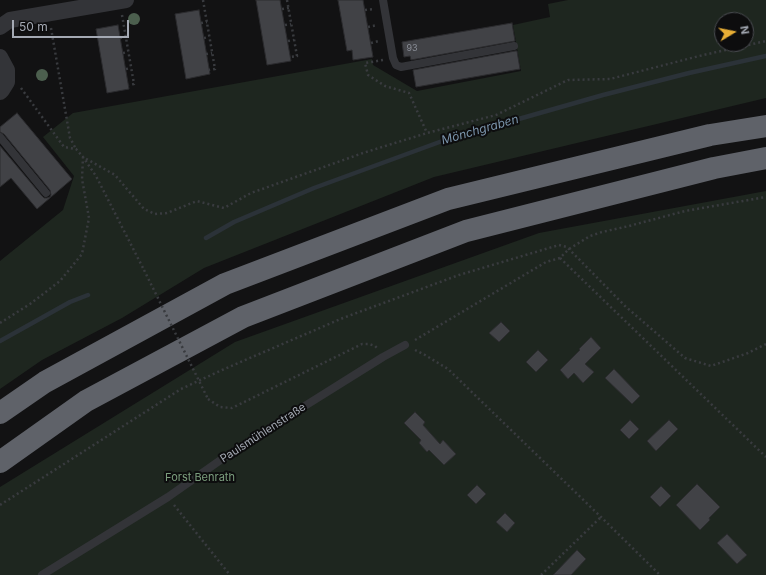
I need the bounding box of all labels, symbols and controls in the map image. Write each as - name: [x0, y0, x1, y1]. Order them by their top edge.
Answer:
- scale bar: [14, 12, 131, 38]
- north arrow: [714, 12, 754, 52]
- text: 50 m: [19, 19, 48, 34]
- text: N: [737, 25, 752, 35]
- house number: 93: [406, 43, 418, 53]
- water label: Mönchgraben: [440, 112, 520, 148]
- street label: Paulsmühlenstraße: [218, 400, 308, 466]
- park label: Forst Benrath: [165, 471, 235, 485]

